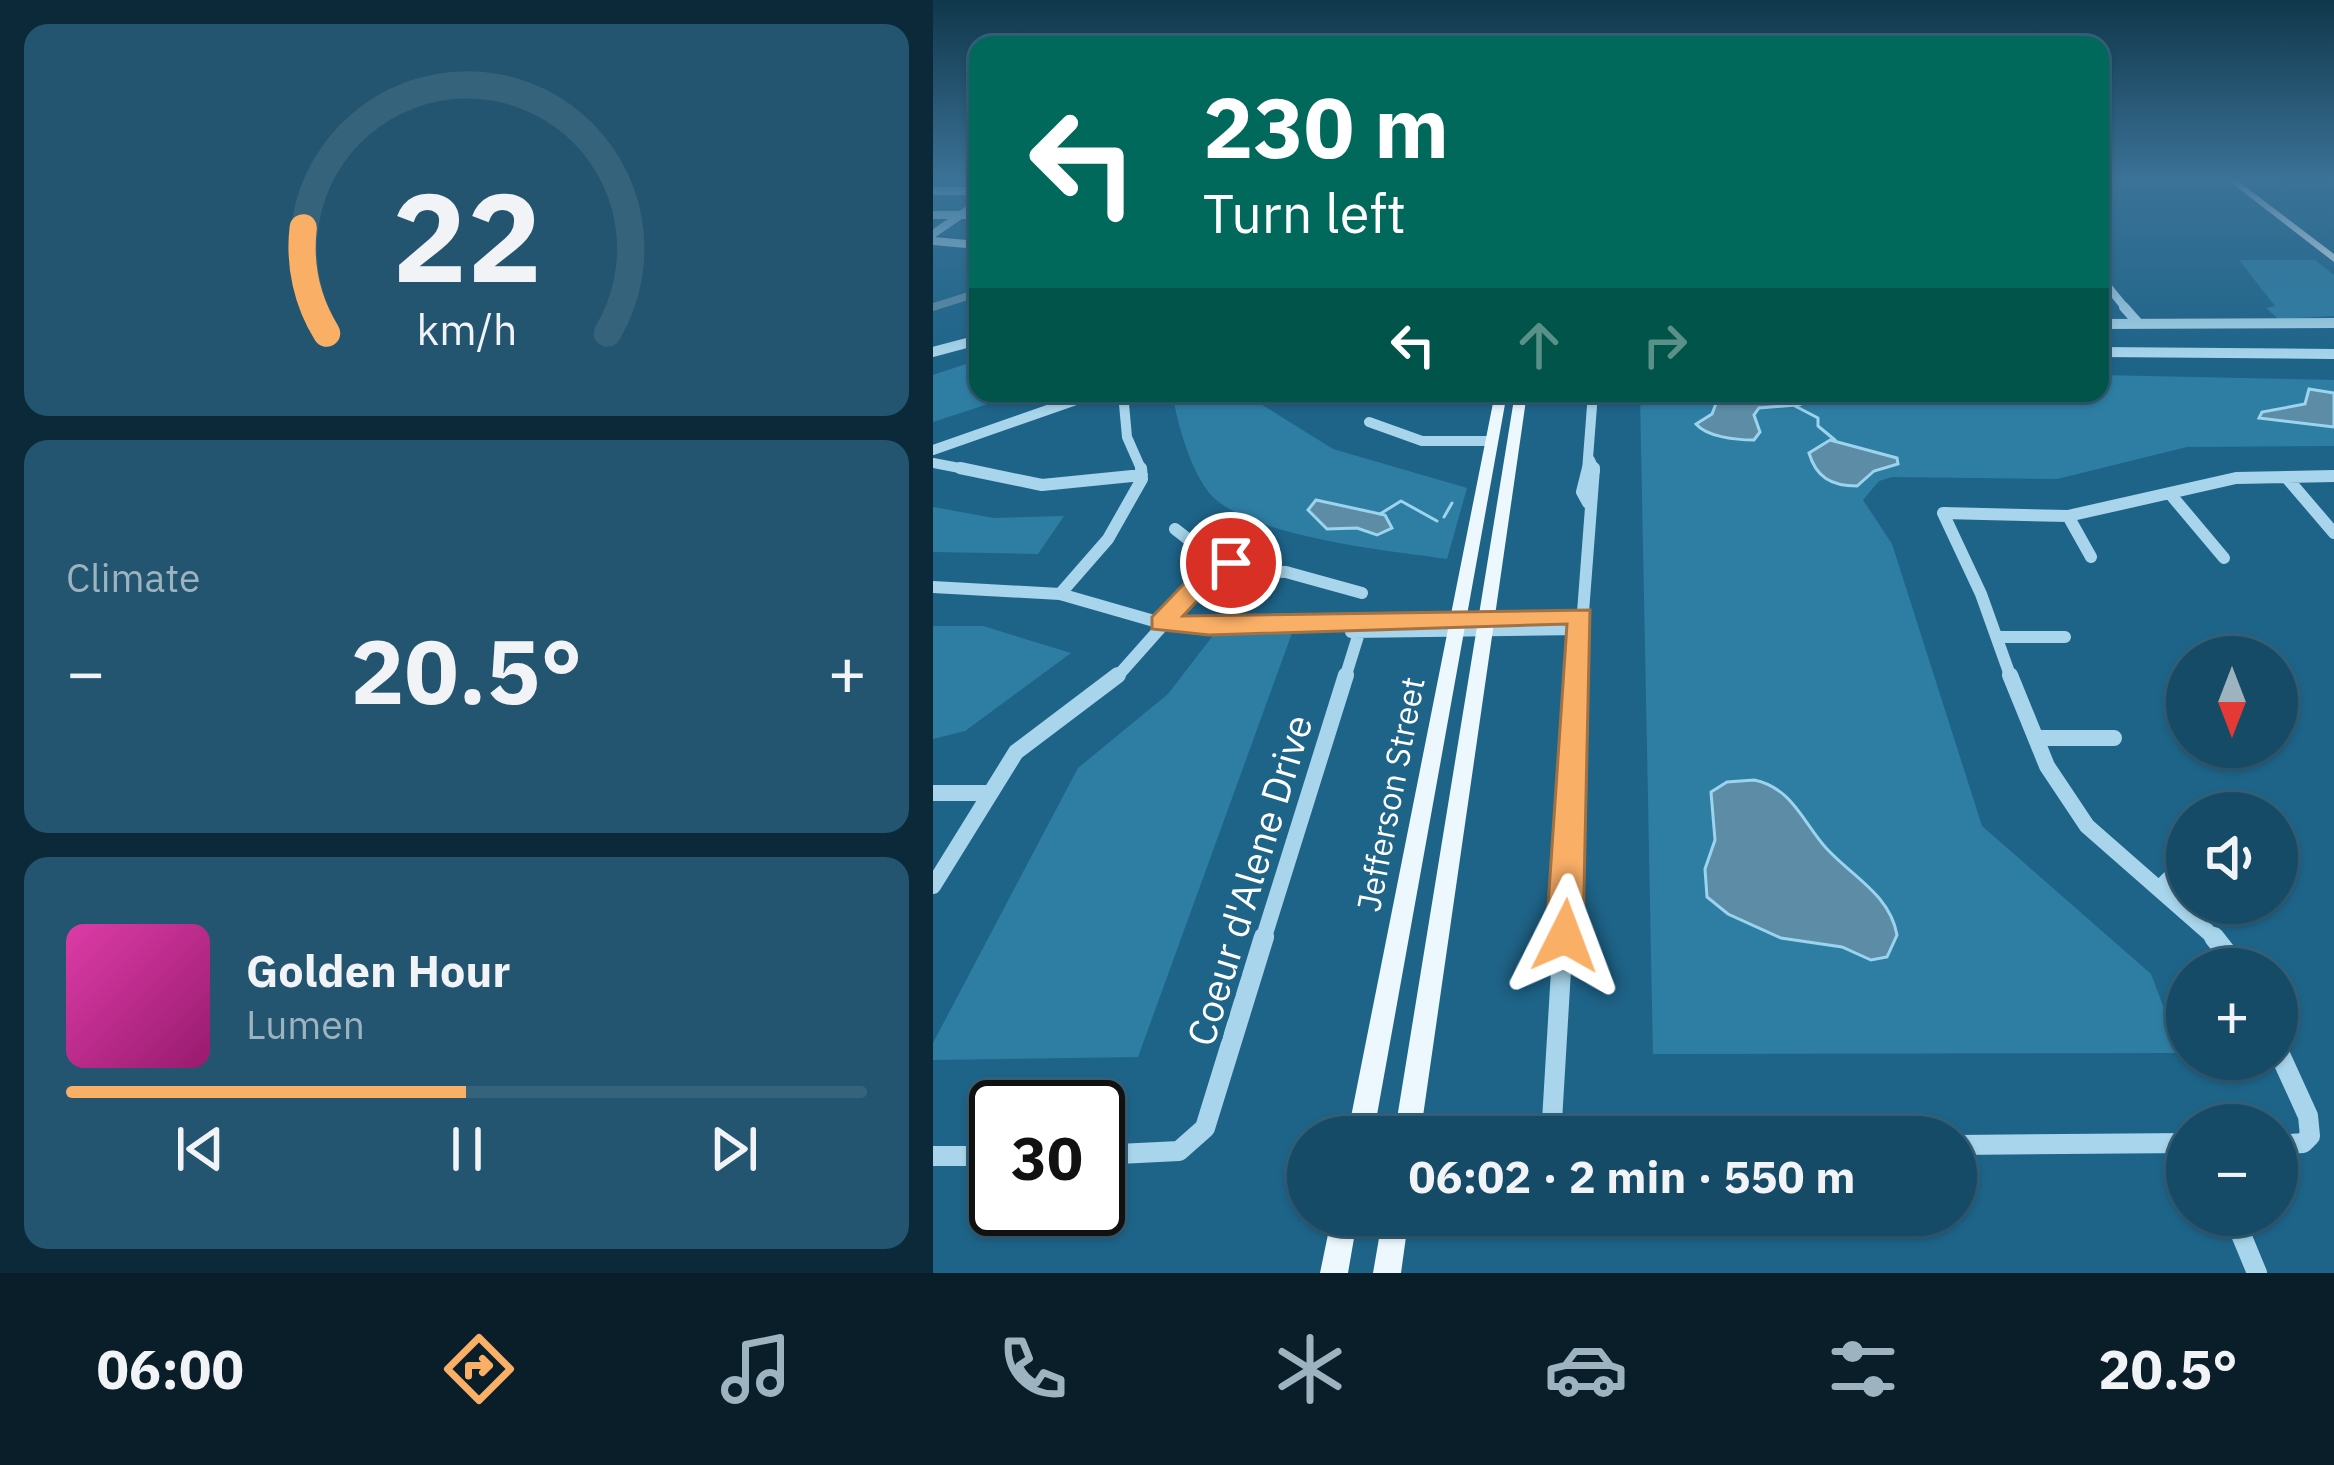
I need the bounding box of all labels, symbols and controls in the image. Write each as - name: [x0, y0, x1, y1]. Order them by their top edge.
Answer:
- text: 230 m: [1203, 72, 1449, 181]
- icon: left: [1005, 84, 1161, 240]
- text: 22: [392, 155, 541, 317]
- text: Turn left: [1203, 178, 1406, 248]
- text: km/h: [416, 301, 517, 357]
- icon: left: [1380, 312, 1446, 378]
- icon: ahead: [1506, 312, 1572, 378]
- icon: right: [1632, 312, 1698, 378]
- pin: [1180, 512, 1282, 614]
- icon: arrive: [1198, 530, 1264, 596]
- text: Climate: [66, 552, 200, 603]
- text: 20.5°: [350, 612, 583, 729]
- text: −: [66, 628, 106, 714]
- text: +: [827, 628, 867, 714]
- north arrow: [2166, 636, 2298, 768]
- map controls: [2166, 636, 2298, 1236]
- street label: Jefferson Street: [1346, 673, 1434, 915]
- street label: Coeur d'Alene Drive: [1174, 708, 1324, 1052]
- button: sound: [2166, 792, 2298, 924]
- position arrow: [1502, 873, 1628, 999]
- text: Golden Hour: [246, 941, 510, 999]
- button: +: [2166, 948, 2298, 1080]
- text: Lumen: [246, 999, 365, 1050]
- speed limit sign: 30: [969, 1080, 1125, 1236]
- button: −: [2166, 1104, 2298, 1236]
- icon: previous: [167, 1116, 233, 1182]
- icon: pause: [434, 1116, 500, 1182]
- icon: next: [701, 1116, 767, 1182]
- text: 06:02 · 2 min · 550 m: [1409, 1147, 1855, 1205]
- icon: directions: [437, 1327, 521, 1411]
- icon: music: [714, 1327, 798, 1411]
- icon: phone: [991, 1327, 1075, 1411]
- icon: climate: [1268, 1327, 1352, 1411]
- icon: car: [1544, 1327, 1628, 1411]
- icon: filters: [1821, 1327, 1905, 1411]
- text: 06:00: [96, 1334, 244, 1404]
- text: 20.5°: [2098, 1334, 2238, 1404]

